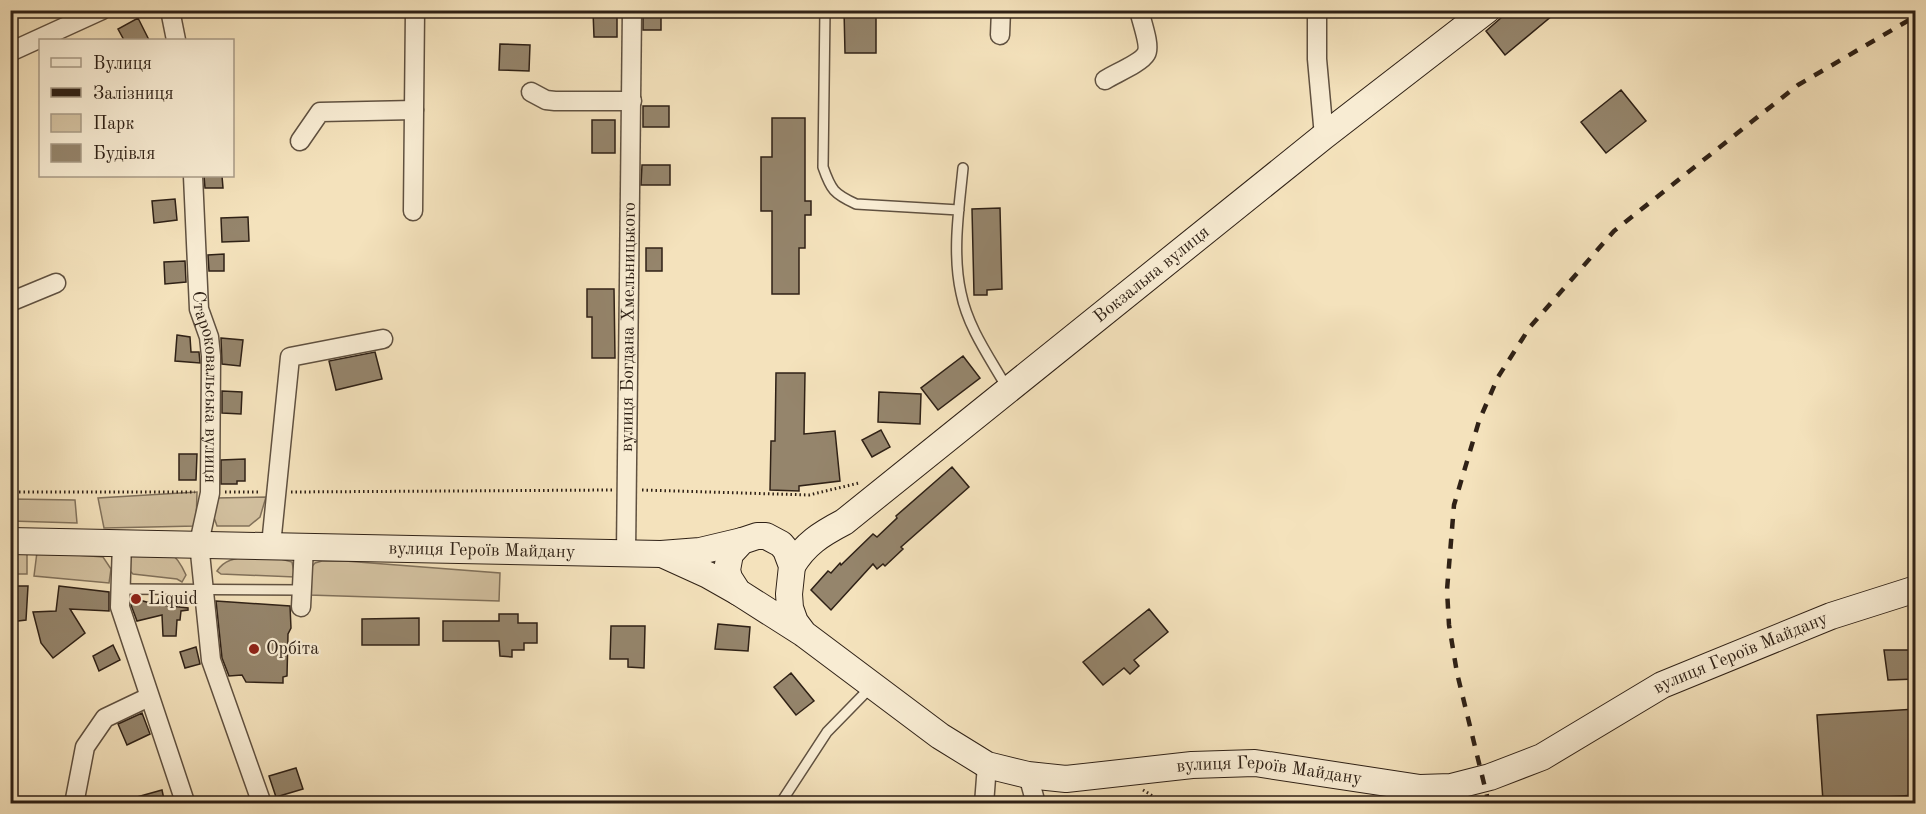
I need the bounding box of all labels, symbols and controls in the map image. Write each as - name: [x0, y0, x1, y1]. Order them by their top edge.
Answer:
- legend: [39, 39, 234, 177]
- text: Вулиця: [93, 55, 152, 73]
- text: Залізниця: [93, 85, 174, 103]
- text: Парк: [93, 115, 134, 133]
- text: Будівля: [93, 145, 155, 163]
- street label: вулиця Богдана Хмельницького: [618, 202, 639, 452]
- street label: Вокзальна вулиця: [1090, 223, 1213, 326]
- street label: Староковальська вулиця: [189, 290, 220, 483]
- street label: вулиця Героїв Майдану: [388, 540, 576, 561]
- place label: Liquid: [148, 590, 198, 608]
- marker: Liquid: [129, 592, 143, 606]
- street label: вулиця Героїв Майдану: [1650, 609, 1831, 697]
- place label: Орбіта: [266, 640, 319, 658]
- marker: Орбіта: [247, 642, 261, 656]
- street label: вулиця Героїв Майдану: [1175, 754, 1364, 788]

